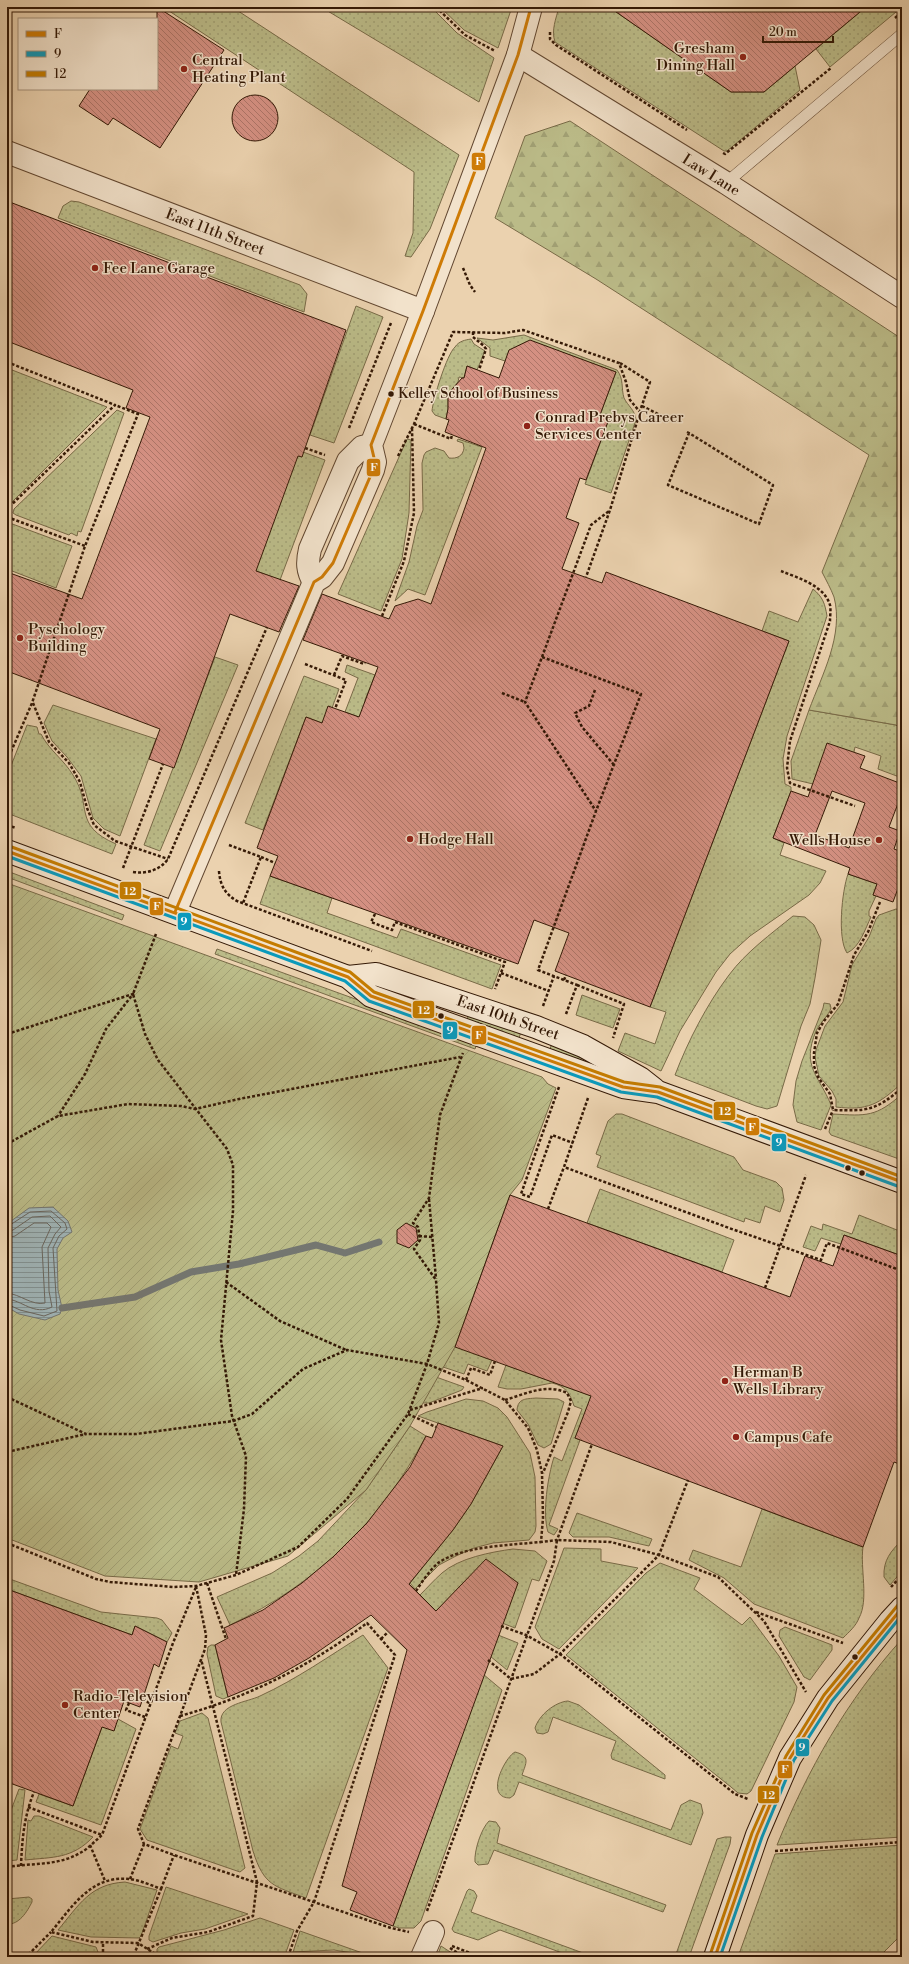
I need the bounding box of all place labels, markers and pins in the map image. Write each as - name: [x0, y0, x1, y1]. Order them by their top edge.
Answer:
- place label: Gresham Dining Hall: [656, 39, 736, 75]
- place label: Central Heating Plant: [192, 51, 286, 87]
- marker: Gresham Dining Hall: [738, 52, 748, 62]
- marker: Central Heating Plant: [179, 64, 189, 74]
- place label: Fee Lane Garage: [103, 259, 215, 278]
- marker: Fee Lane Garage: [90, 263, 100, 273]
- place label: Kelley School of Business: [398, 385, 558, 403]
- marker: Kelley School of Business: [386, 389, 396, 399]
- place label: Conrad Prebys Career Services Center: [535, 408, 684, 444]
- marker: Conrad Prebys Career Services Center: [522, 421, 532, 431]
- place label: Pyschology Building: [27, 620, 106, 656]
- marker: Pyschology Building: [15, 633, 25, 643]
- place label: Hodge Hall: [418, 830, 494, 849]
- place label: Wells House: [788, 831, 871, 850]
- marker: Hodge Hall: [405, 834, 415, 844]
- marker: Wells House: [874, 835, 884, 845]
- unlabelled marker: [436, 1011, 446, 1021]
- unlabelled marker: [843, 1163, 853, 1173]
- unlabelled marker: [857, 1168, 867, 1178]
- place label: Herman B Wells Library: [732, 1363, 824, 1399]
- marker: Herman B Wells Library: [720, 1376, 730, 1386]
- place label: Campus Cafe: [744, 1428, 832, 1447]
- marker: Campus Cafe: [731, 1432, 741, 1442]
- unlabelled marker: [850, 1652, 860, 1662]
- place label: Radio-Television Center: [73, 1687, 188, 1723]
- marker: Radio-Television Center: [60, 1700, 70, 1710]

